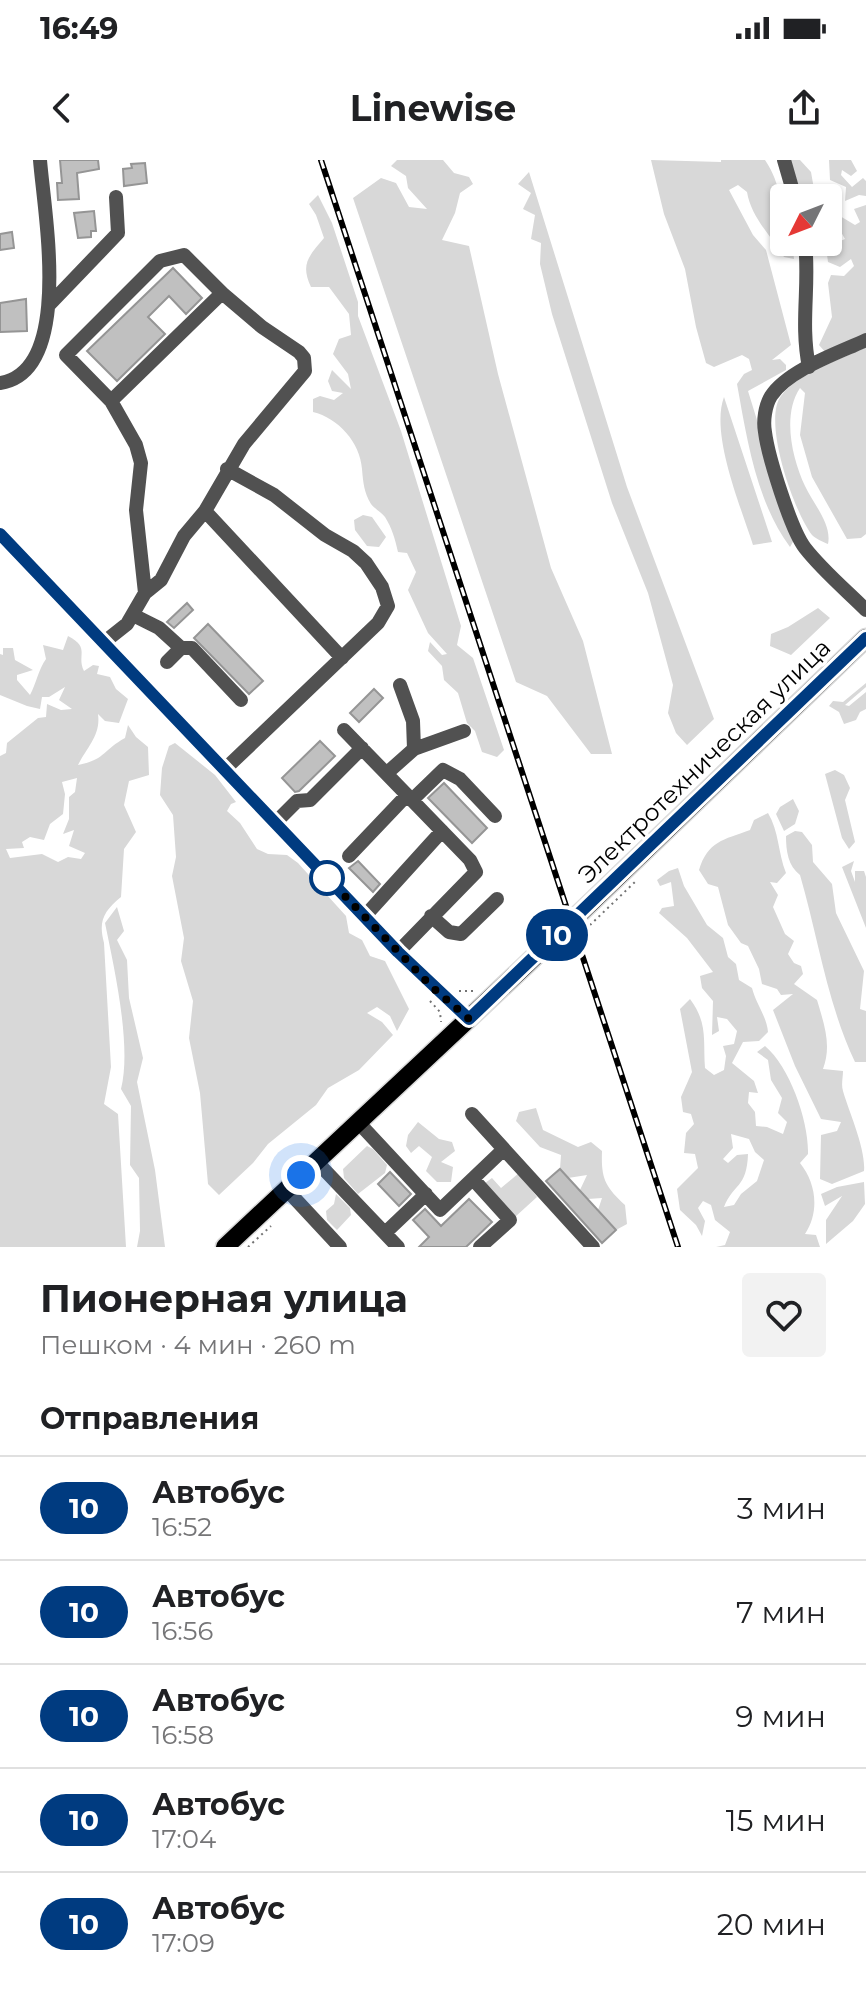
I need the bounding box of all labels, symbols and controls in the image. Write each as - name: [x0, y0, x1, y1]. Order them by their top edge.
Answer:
- text: 16:49: [40, 10, 118, 47]
- icon: back: [40, 86, 84, 130]
- text: Linewise: [350, 86, 516, 130]
- icon: share: [782, 86, 826, 130]
- north arrow: [770, 184, 842, 256]
- map controls: [770, 184, 842, 256]
- street label: Электротехническая улица: [572, 633, 836, 889]
- unlabelled marker: [310, 861, 344, 895]
- line badge: 10: [521, 909, 593, 961]
- text: 10: [542, 918, 572, 952]
- your location: [281, 1155, 321, 1195]
- button: heart: [742, 1273, 826, 1357]
- text: Пионерная улица: [40, 1275, 408, 1322]
- text: Пешком · 4 мин · 260 m: [40, 1329, 356, 1361]
- text: Отправления: [40, 1400, 259, 1437]
- text: Автобус: [152, 1474, 285, 1511]
- text: 3 мин: [737, 1490, 826, 1527]
- text: 10: [69, 1491, 99, 1525]
- text: 16:52: [152, 1511, 212, 1543]
- text: Автобус: [152, 1578, 285, 1615]
- text: 7 мин: [736, 1594, 826, 1631]
- text: 10: [69, 1595, 99, 1629]
- text: 16:56: [152, 1615, 213, 1647]
- text: Автобус: [152, 1682, 285, 1719]
- text: 9 мин: [735, 1698, 826, 1735]
- text: 10: [69, 1699, 99, 1733]
- text: 16:58: [152, 1719, 214, 1751]
- text: Автобус: [152, 1786, 285, 1823]
- text: 15 мин: [726, 1802, 826, 1839]
- text: 10: [69, 1803, 99, 1837]
- text: 17:04: [152, 1823, 216, 1855]
- text: Автобус: [152, 1890, 285, 1927]
- text: 20 мин: [717, 1906, 826, 1943]
- text: 10: [69, 1907, 99, 1941]
- text: 17:09: [152, 1927, 215, 1959]

